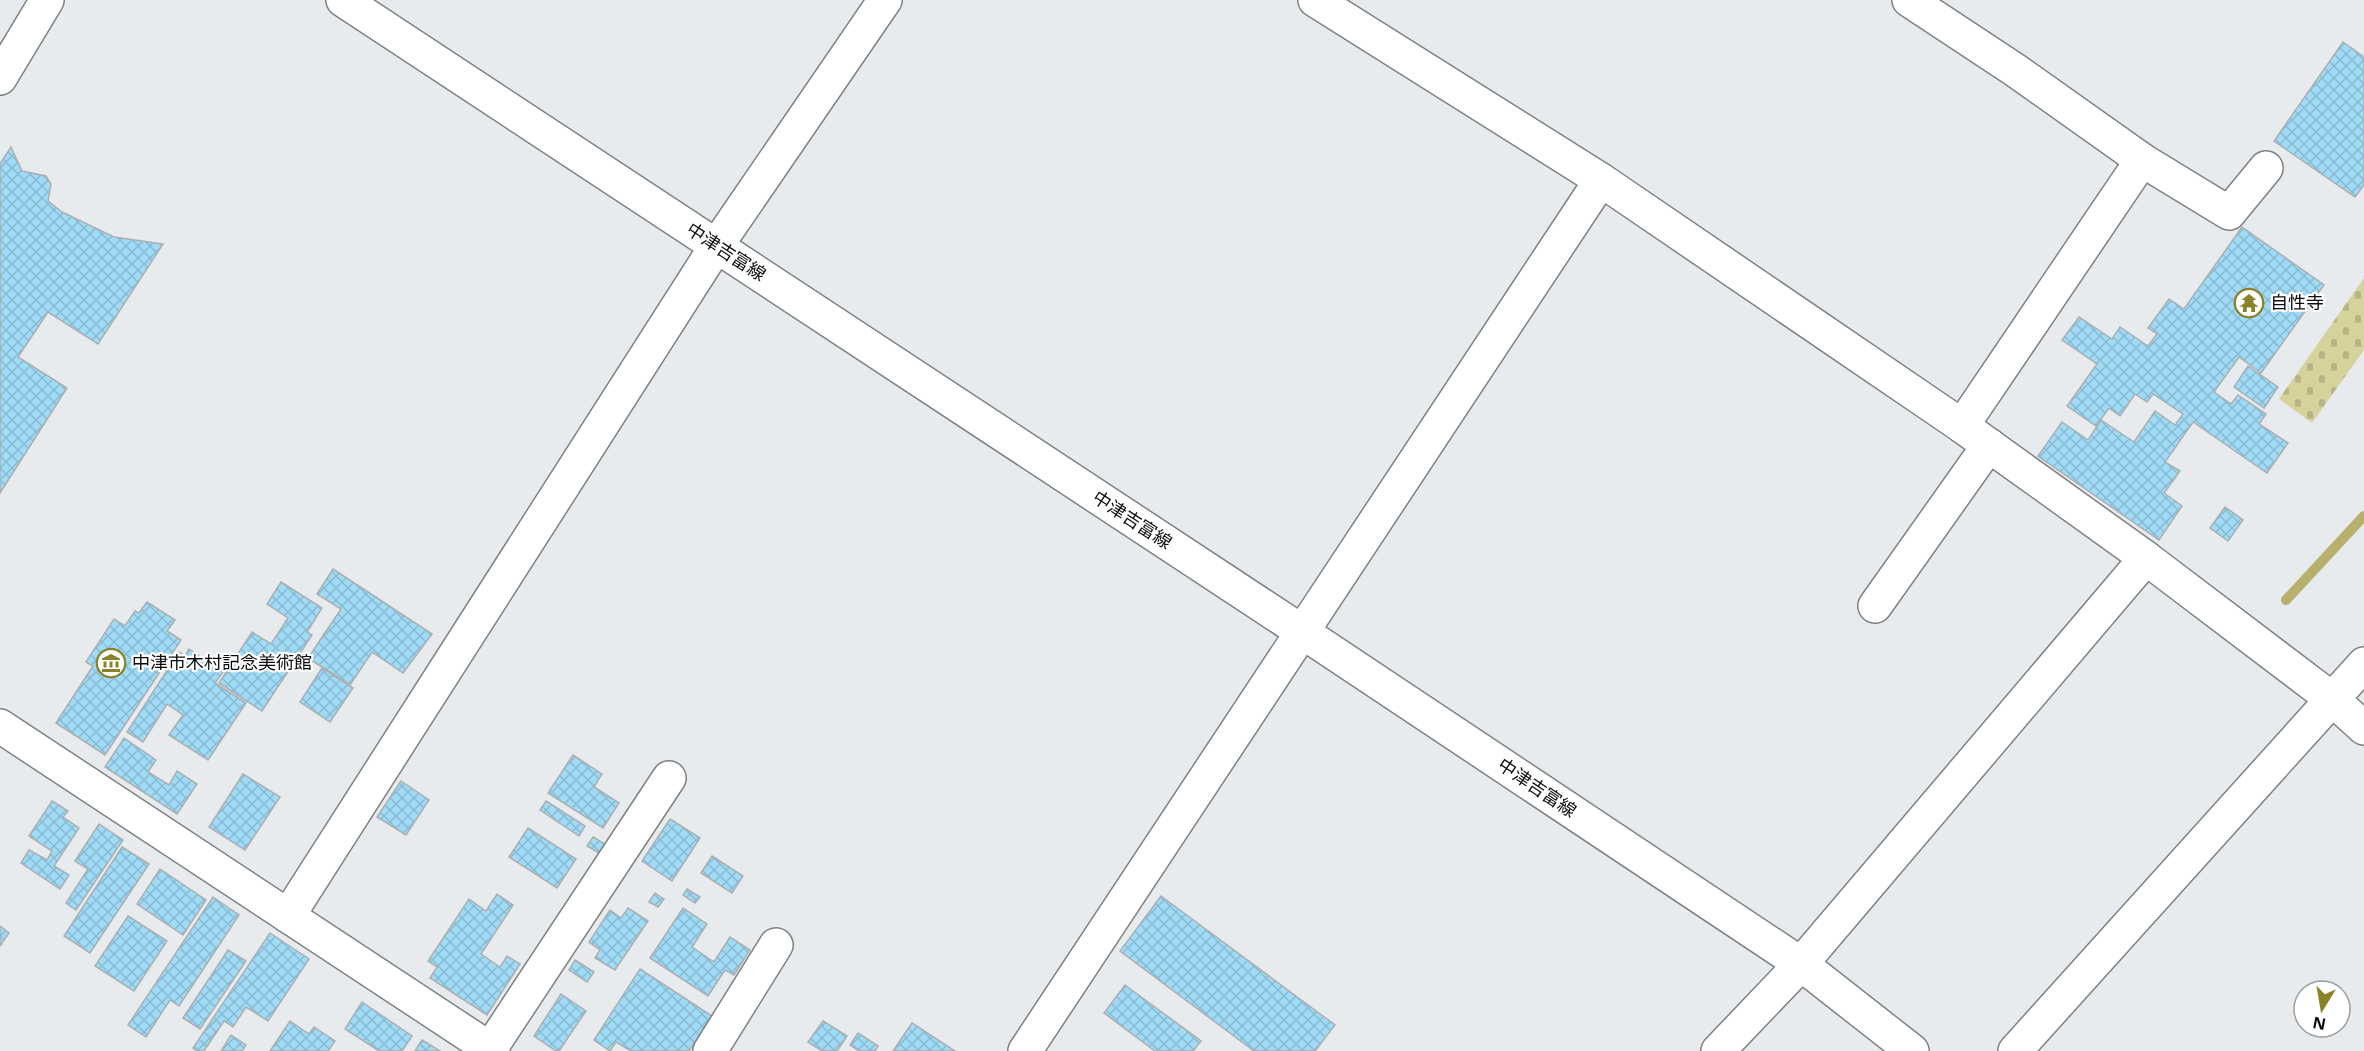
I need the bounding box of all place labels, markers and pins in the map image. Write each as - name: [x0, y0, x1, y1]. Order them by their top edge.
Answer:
- temple icon: 自性寺: [2233, 287, 2265, 319]
- place label: 自性寺: [2270, 290, 2324, 314]
- museum icon: 中津市木村記念美術館: [95, 647, 127, 679]
- place label: 中津市木村記念美術館: [132, 650, 312, 674]

